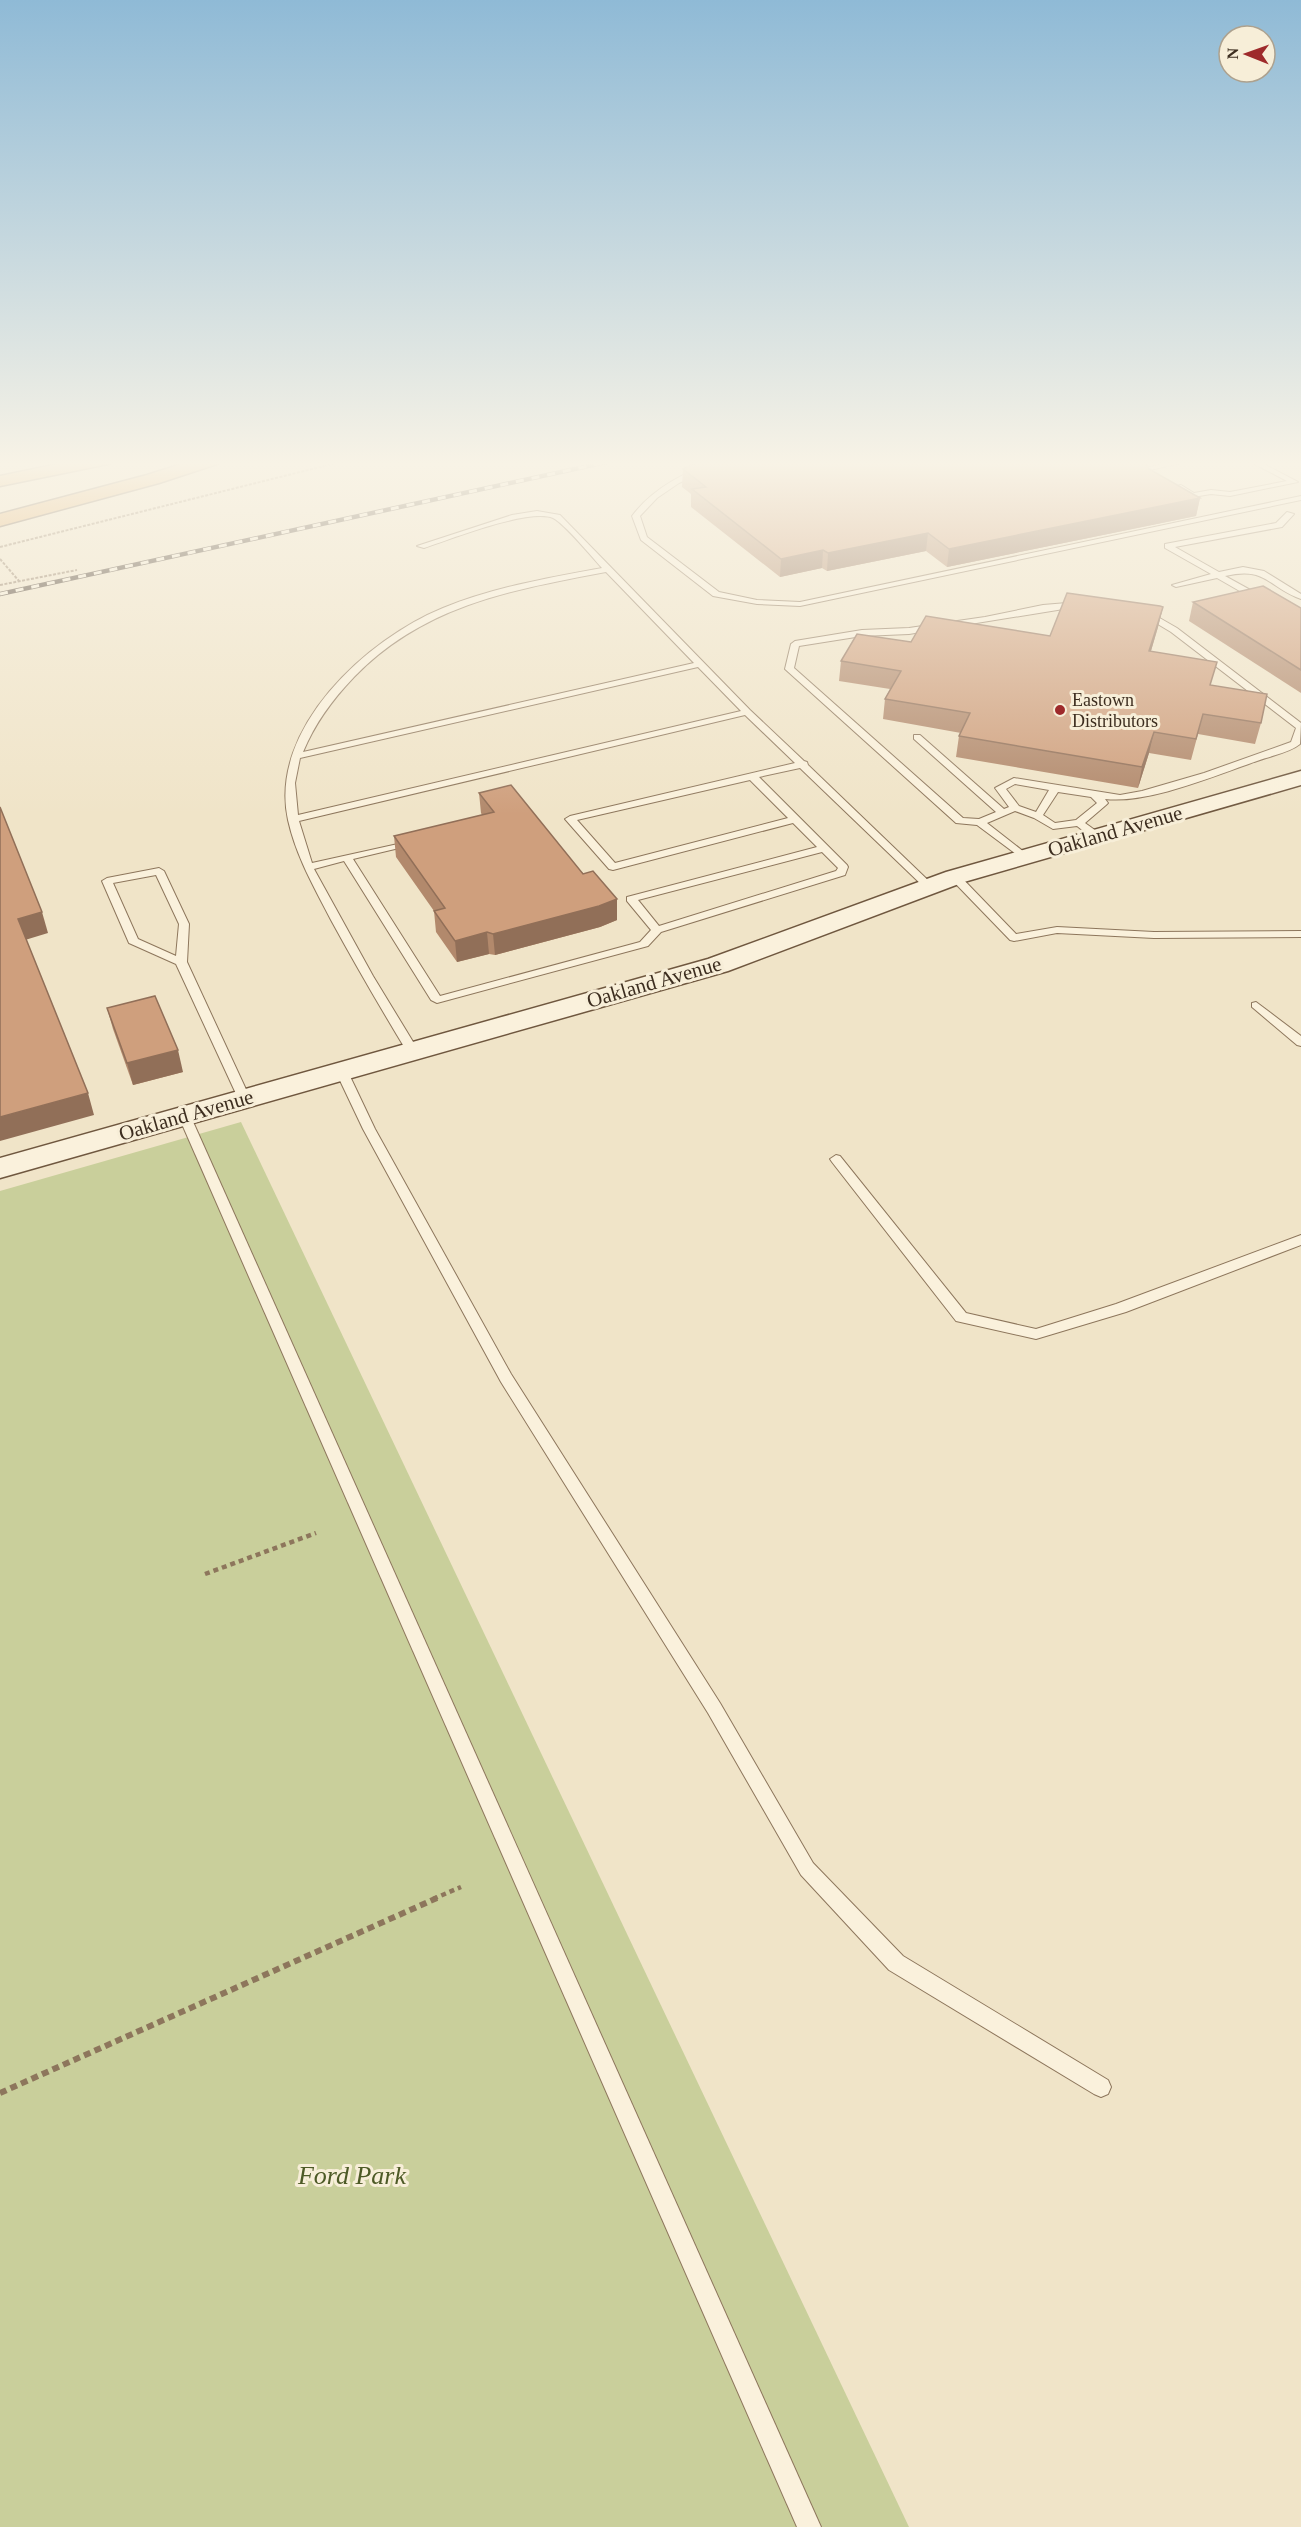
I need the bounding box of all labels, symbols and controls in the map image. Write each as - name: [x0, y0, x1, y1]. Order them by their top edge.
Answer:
- north arrow: [1217, 24, 1277, 84]
- text: N: [1224, 47, 1241, 60]
- place label: Eastown Distributors: [1072, 690, 1158, 731]
- marker: Eastown Distributors: [1053, 703, 1067, 717]
- street label: Oakland Avenue: [1045, 800, 1185, 862]
- street label: Oakland Avenue: [584, 951, 724, 1013]
- street label: Oakland Avenue: [116, 1084, 256, 1146]
- park label: Ford Park: [297, 2161, 406, 2190]

